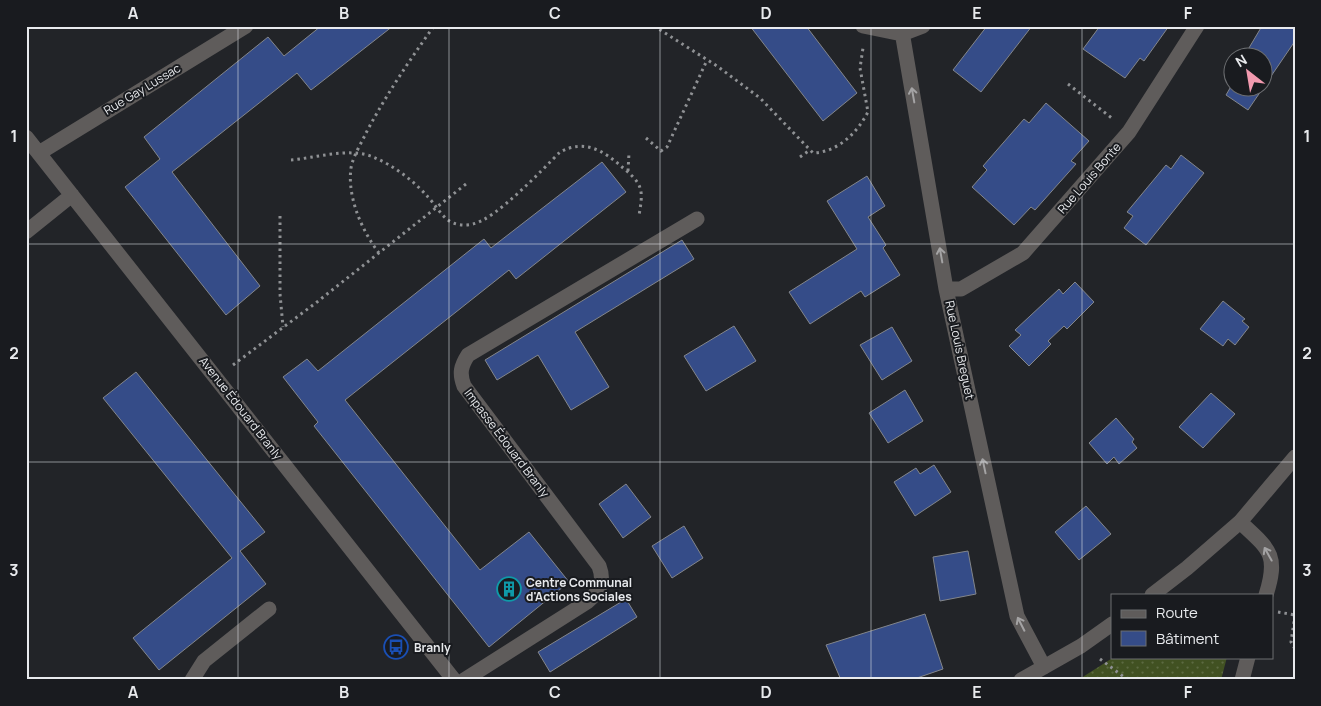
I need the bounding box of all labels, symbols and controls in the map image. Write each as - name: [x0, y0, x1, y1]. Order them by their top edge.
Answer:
- text: A: [128, 2, 139, 24]
- text: B: [339, 2, 349, 24]
- text: C: [549, 2, 561, 24]
- text: D: [760, 2, 772, 24]
- text: E: [972, 2, 982, 24]
- text: F: [1184, 2, 1193, 24]
- north arrow: [1224, 48, 1274, 98]
- text: N: [1232, 50, 1250, 71]
- street label: Rue Gay Lussac: [100, 59, 184, 119]
- one-way arrow: [907, 87, 917, 103]
- text: 1: [10, 125, 18, 147]
- text: 1: [1303, 125, 1311, 147]
- street label: Rue Louis Bonte: [1053, 139, 1125, 217]
- one-way arrow: [935, 248, 945, 264]
- street label: Rue Louis Breguet: [941, 299, 979, 401]
- text: 2: [9, 342, 19, 364]
- text: 2: [1302, 342, 1312, 364]
- street label: Avenue Édouard Branly: [195, 353, 287, 464]
- street label: Impasse Édouard Branly: [461, 385, 554, 501]
- one-way arrow: [979, 458, 988, 474]
- one-way arrow: [1263, 547, 1273, 561]
- text: 3: [9, 559, 19, 581]
- text: 3: [1302, 559, 1312, 581]
- place label: Centre Communal d'Actions Sociales: [526, 574, 632, 605]
- building icon: Centre Communal d'Actions Sociales: [496, 576, 522, 602]
- legend: [1111, 594, 1274, 658]
- text: Route: [1156, 602, 1198, 623]
- one-way arrow: [1016, 617, 1025, 632]
- text: Bâtiment: [1156, 628, 1219, 649]
- bus stop icon: Branly: [383, 634, 409, 660]
- place label: Branly: [414, 639, 451, 656]
- text: A: [128, 681, 139, 703]
- text: B: [339, 681, 349, 703]
- text: C: [549, 681, 561, 703]
- text: D: [760, 681, 772, 703]
- text: E: [972, 681, 982, 703]
- text: F: [1184, 681, 1193, 703]

